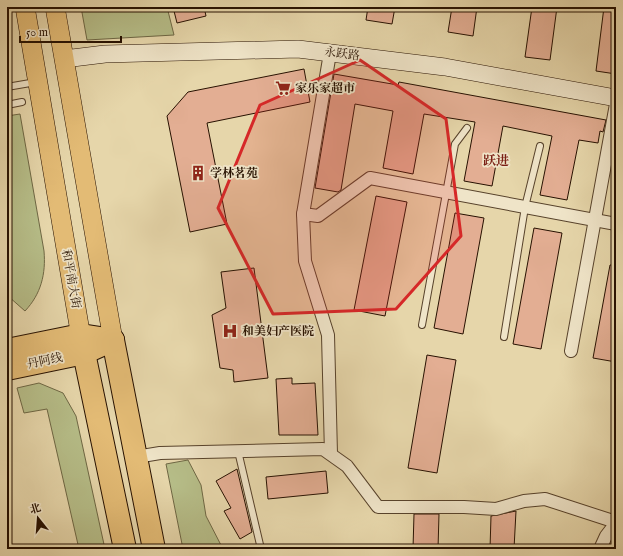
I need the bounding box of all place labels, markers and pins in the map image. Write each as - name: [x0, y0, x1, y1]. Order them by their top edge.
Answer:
- supermarket icon: 家乐家超市: [274, 79, 292, 97]
- place label: 家乐家超市: [295, 81, 355, 96]
- building icon: 学林茗苑: [189, 164, 207, 182]
- place label: 学林茗苑: [210, 166, 258, 181]
- hospital icon: 和美妇产医院: [221, 322, 239, 340]
- place label: 和美妇产医院: [242, 324, 314, 339]

